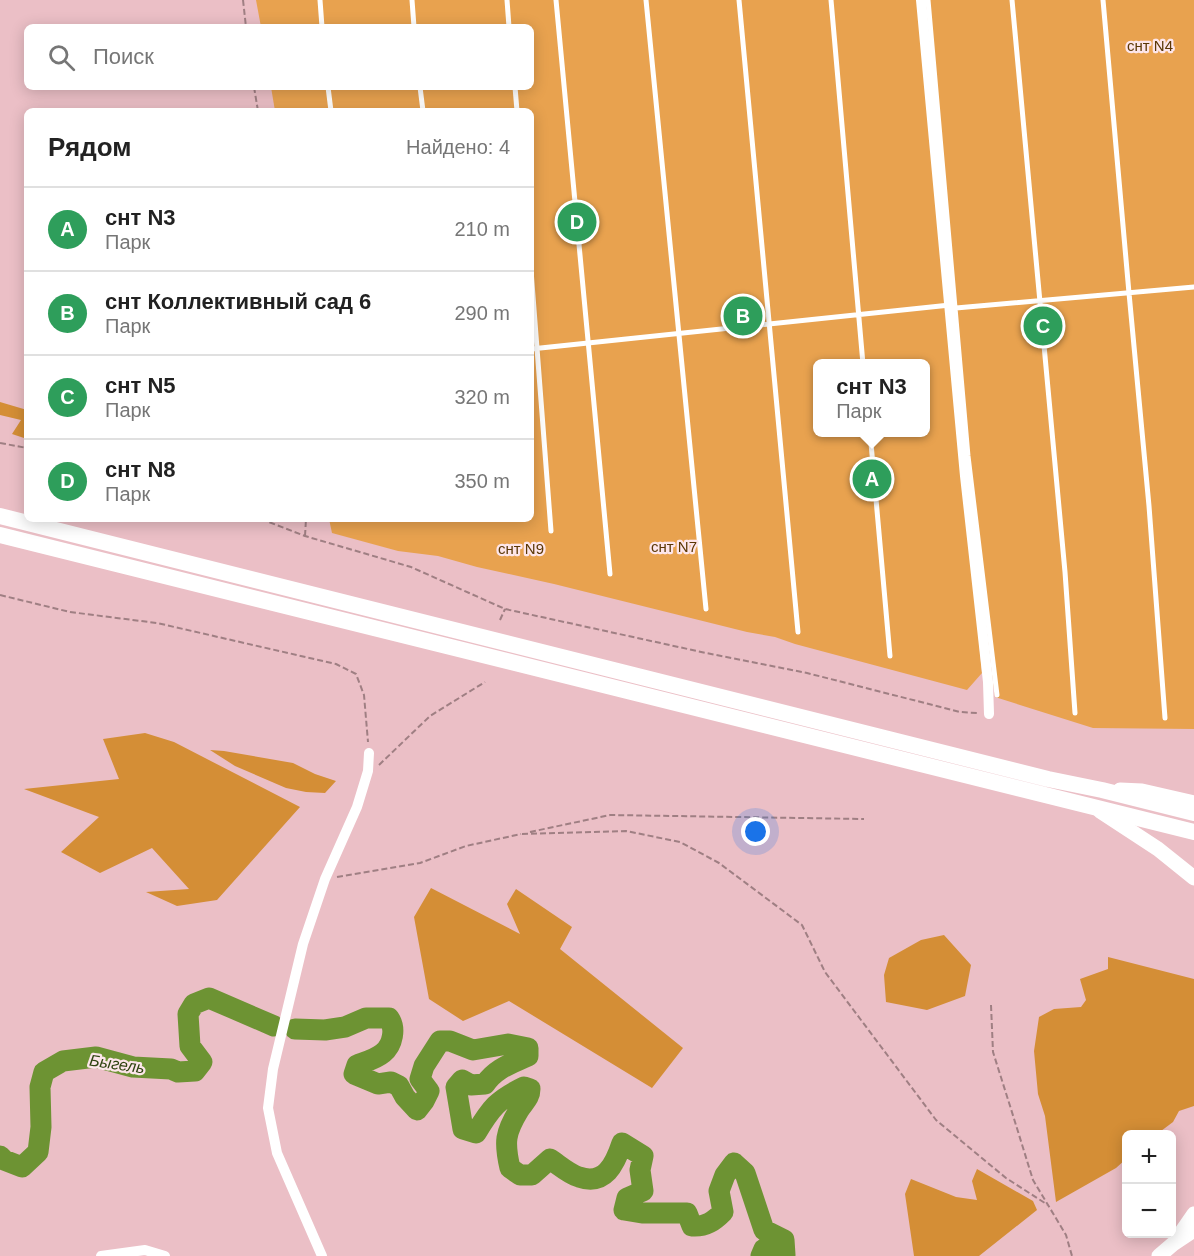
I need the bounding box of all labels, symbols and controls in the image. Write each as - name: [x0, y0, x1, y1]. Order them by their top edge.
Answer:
- search box: [24, 24, 534, 90]
- park label: снт N4: [1127, 37, 1173, 54]
- icon: search: [45, 41, 78, 74]
- text: Поиск: [93, 44, 154, 69]
- text: Рядом: [48, 132, 131, 162]
- text: Найдено: 4: [406, 136, 510, 158]
- pin: D: [558, 200, 596, 244]
- text: снт N3: [105, 205, 176, 230]
- text: A: [60, 218, 75, 240]
- text: 210 m: [454, 218, 510, 240]
- text: Парк: [105, 231, 150, 253]
- text: снт Коллективный сад 6: [105, 289, 371, 314]
- pin: B: [724, 294, 762, 338]
- text: B: [60, 302, 75, 324]
- text: 290 m: [454, 302, 510, 324]
- pin: C: [1024, 304, 1062, 348]
- text: Парк: [105, 315, 150, 337]
- popup: [813, 359, 930, 437]
- text: снт N5: [105, 373, 176, 398]
- text: снт N3: [836, 374, 907, 399]
- text: C: [60, 386, 75, 408]
- text: 320 m: [454, 386, 510, 408]
- text: Парк: [105, 399, 150, 421]
- text: Парк: [836, 400, 882, 422]
- pin: A: [852, 456, 892, 502]
- text: снт N8: [105, 457, 176, 482]
- text: D: [60, 470, 75, 492]
- text: 350 m: [454, 470, 510, 492]
- text: Парк: [105, 483, 150, 505]
- park label: снт N7: [651, 538, 697, 555]
- park label: снт N9: [498, 540, 544, 557]
- your location: [741, 817, 770, 846]
- water label: Быгель: [88, 1052, 146, 1076]
- map controls: [1122, 1130, 1176, 1238]
- button: +: [1122, 1130, 1176, 1184]
- button: −: [1122, 1184, 1176, 1238]

